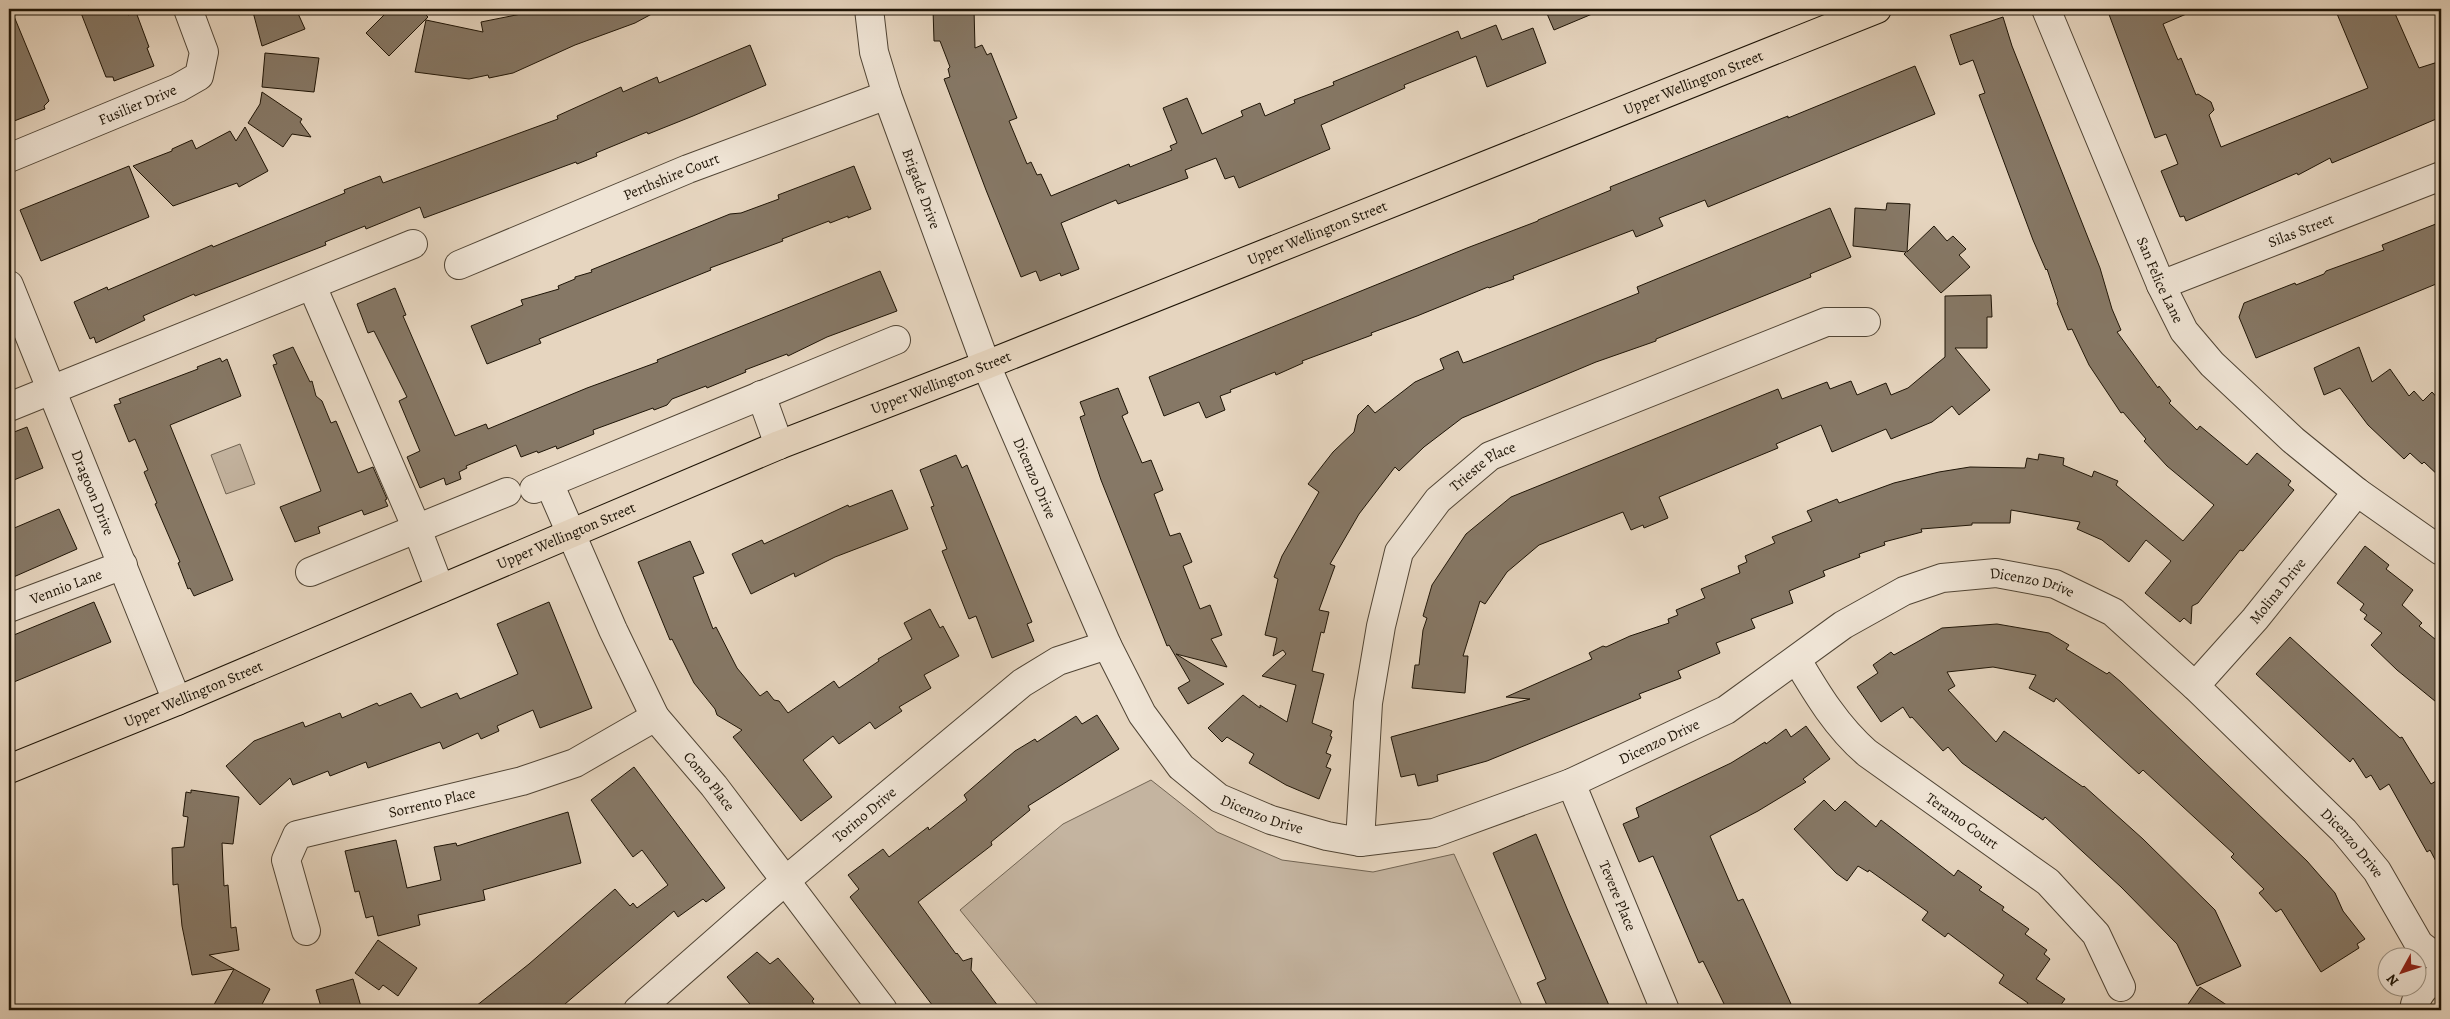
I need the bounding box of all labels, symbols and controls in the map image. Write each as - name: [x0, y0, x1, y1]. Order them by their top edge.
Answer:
- street label: Upper Wellington Street: [1621, 45, 1766, 119]
- street label: Fusilier Drive: [95, 80, 180, 130]
- street label: Brigade Drive: [897, 146, 945, 232]
- street label: Perthshire Court: [620, 148, 722, 205]
- street label: Upper Wellington Street: [1244, 196, 1390, 270]
- street label: Silas Street: [2265, 209, 2336, 252]
- street label: San Felice Lane: [2132, 234, 2189, 327]
- street label: Upper Wellington Street: [868, 346, 1014, 419]
- street label: Dicenzo Drive: [1008, 434, 1061, 522]
- street label: Trieste Place: [1445, 437, 1519, 496]
- street label: Dragoon Drive: [67, 447, 119, 539]
- street label: Upper Wellington Street: [494, 497, 638, 574]
- street label: Molina Drive: [2245, 553, 2311, 628]
- street label: Dicenzo Drive: [1989, 563, 2078, 602]
- street label: Vennio Lane: [26, 564, 105, 610]
- street label: Upper Wellington Street: [121, 656, 266, 732]
- street label: Dicenzo Drive: [1615, 714, 1703, 769]
- street label: Como Place: [679, 747, 740, 815]
- street label: Sorrento Place: [387, 782, 478, 823]
- street label: Torino Drive: [828, 782, 901, 847]
- street label: Teramo Court: [1922, 788, 2003, 854]
- street label: Dicenzo Drive: [1217, 790, 1306, 839]
- street label: Dicenzo Drive: [2316, 804, 2389, 881]
- street label: Tevere Place: [1594, 858, 1641, 934]
- north arrow: [2378, 946, 2428, 996]
- text: N: [2382, 970, 2403, 990]

